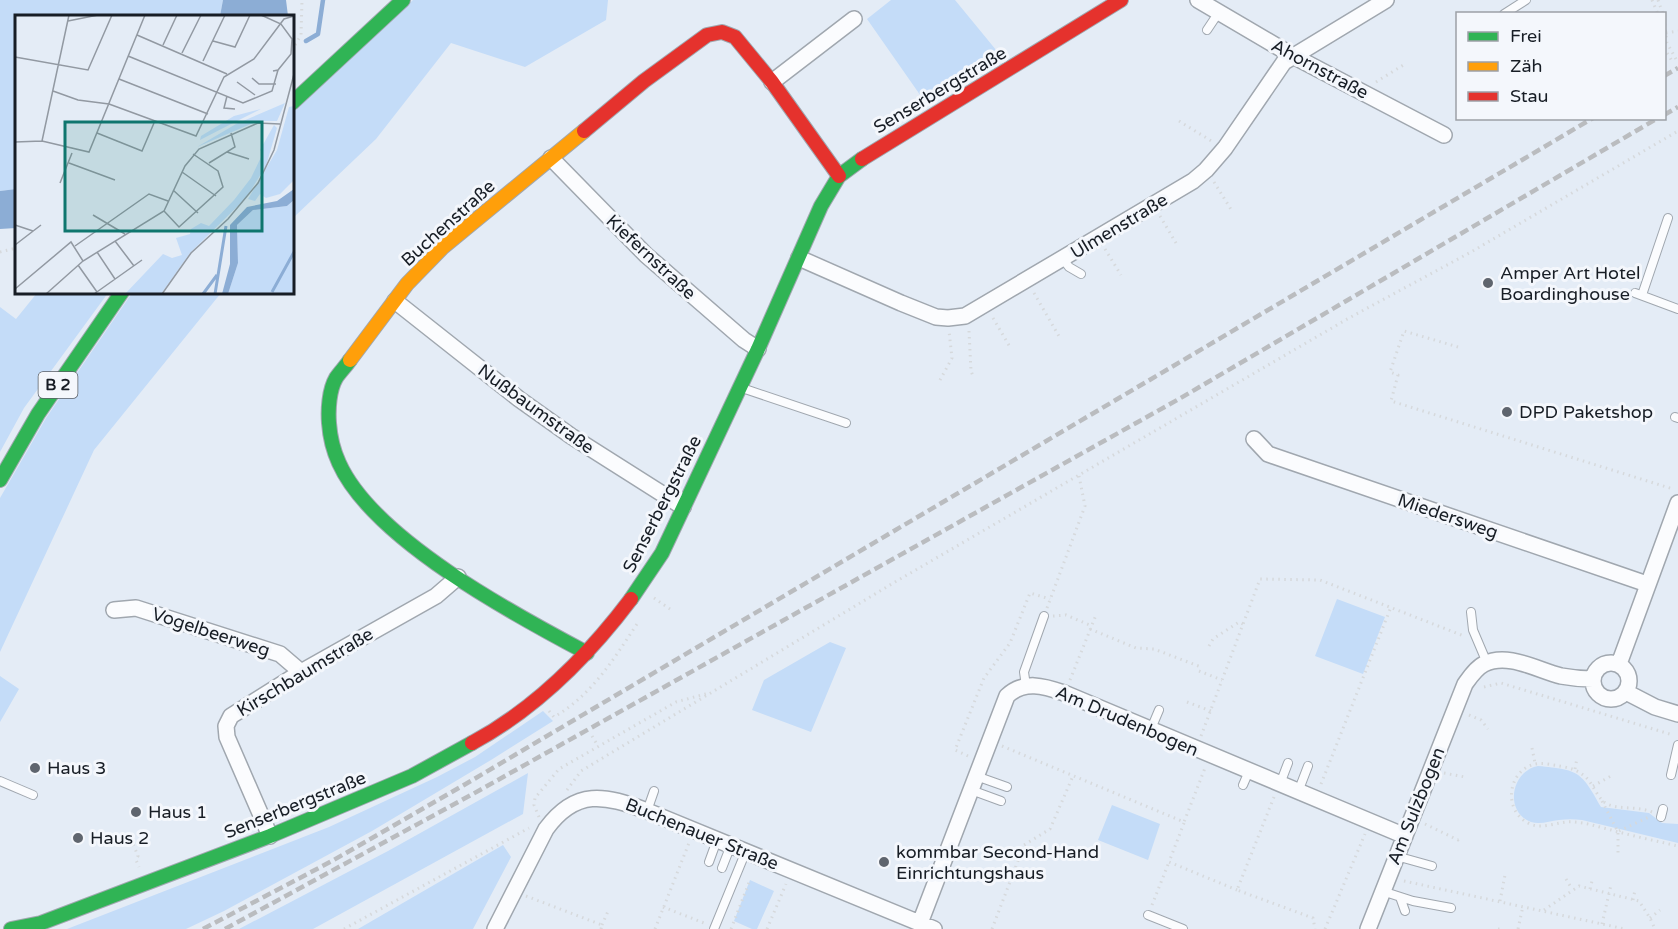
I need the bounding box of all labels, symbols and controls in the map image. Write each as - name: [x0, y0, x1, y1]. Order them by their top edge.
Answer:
- legend: [1456, 12, 1666, 120]
- inset map: [15, 15, 294, 294]
- text: Frei: [1510, 25, 1542, 47]
- street label: Ahornstraße: [1268, 34, 1372, 104]
- street label: Senserbergstraße: [870, 42, 1010, 138]
- text: Zäh: [1510, 55, 1543, 77]
- text: Stau: [1510, 85, 1549, 107]
- street label: Buchenstraße: [397, 175, 499, 271]
- street label: Ulmenstraße: [1067, 188, 1171, 264]
- street label: Kiefernstraße: [602, 210, 700, 304]
- place label: Amper Art Hotel Boardinghouse: [1500, 262, 1640, 305]
- marker: Amper Art Hotel Boardinghouse: [1481, 276, 1495, 290]
- street label: Nußbaumstraße: [473, 359, 599, 459]
- road number: B 2: [38, 372, 78, 398]
- place label: DPD Paketshop: [1519, 401, 1653, 423]
- marker: DPD Paketshop: [1500, 405, 1514, 419]
- street label: Senserbergstraße: [618, 432, 706, 576]
- street label: Miedersweg: [1395, 489, 1501, 543]
- street label: Vogelbeerweg: [149, 603, 273, 661]
- street label: Kirschbaumstraße: [233, 623, 377, 721]
- street label: Am Drudenbogen: [1052, 681, 1202, 761]
- street label: Am Sulzbogen: [1382, 744, 1450, 868]
- place label: Haus 3: [47, 757, 106, 779]
- marker: Haus 3: [28, 761, 42, 775]
- street label: Senserbergstraße: [221, 767, 369, 843]
- street label: Buchenauer Straße: [622, 793, 782, 875]
- place label: Haus 1: [148, 801, 207, 823]
- marker: Haus 1: [129, 805, 143, 819]
- place label: Haus 2: [90, 827, 149, 849]
- marker: Haus 2: [71, 831, 85, 845]
- place label: kommbar Second-Hand Einrichtungshaus: [896, 841, 1099, 884]
- marker: kommbar Second-Hand Einrichtungshaus: [877, 855, 891, 869]

